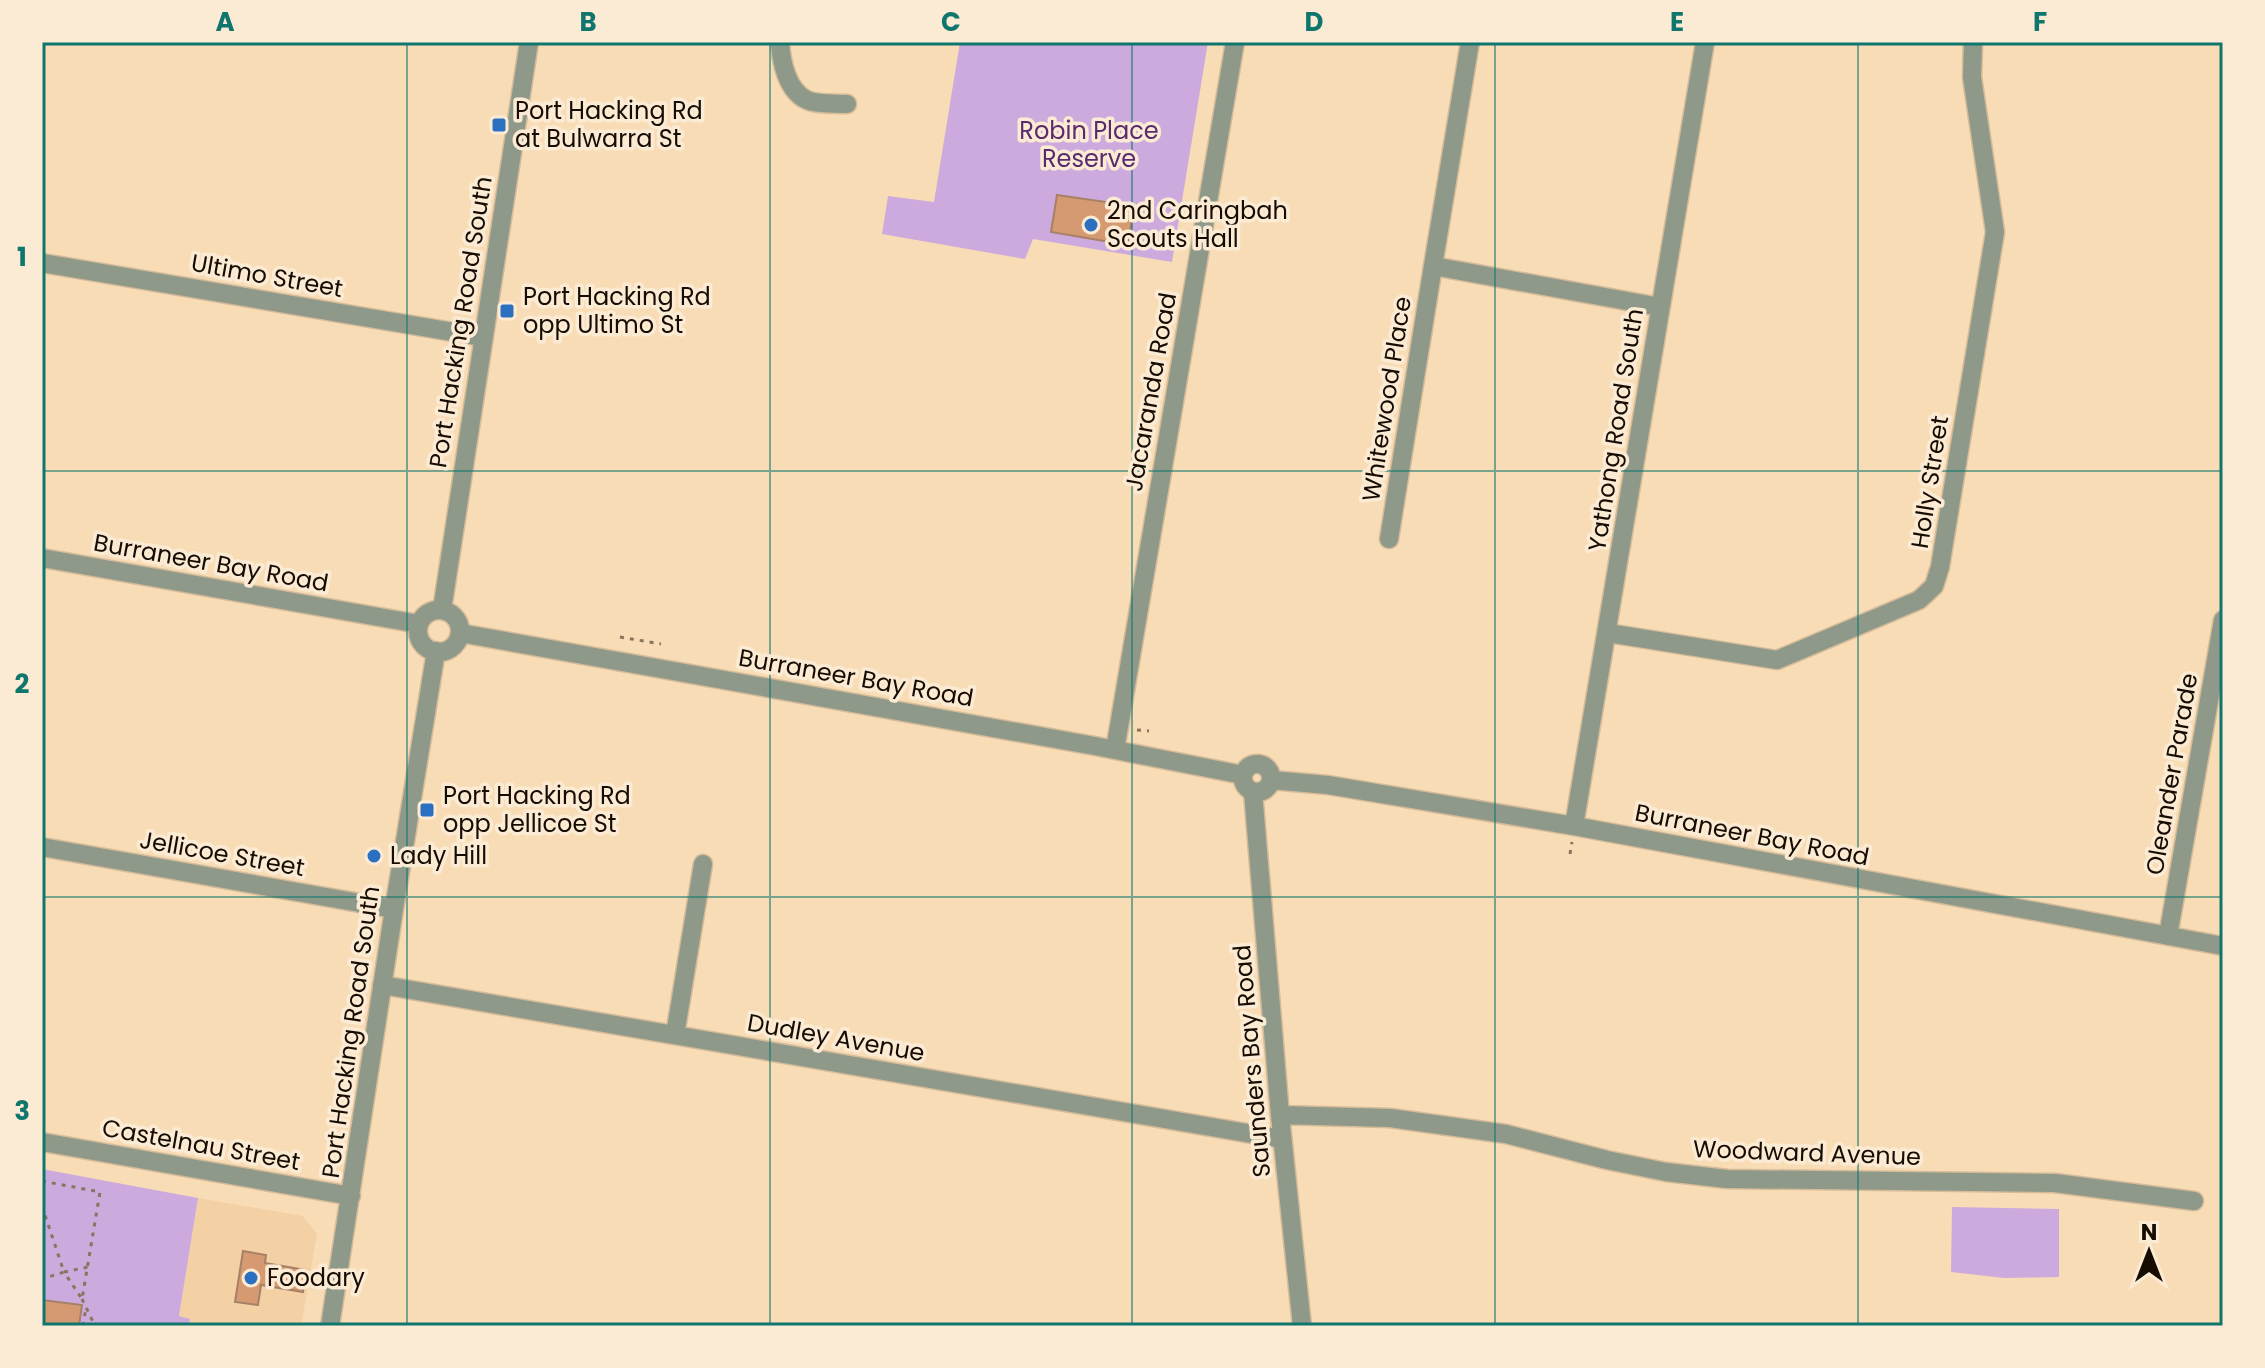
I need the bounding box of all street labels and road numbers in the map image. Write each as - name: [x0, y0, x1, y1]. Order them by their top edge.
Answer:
- street label: Port Hacking Road South: [421, 174, 500, 470]
- street label: Ultimo Street: [189, 246, 346, 305]
- street label: Jacaranda Road: [1117, 290, 1184, 494]
- street label: Whitewood Place: [1354, 294, 1419, 504]
- street label: Yathong Road South: [1580, 306, 1651, 554]
- street label: Holly Street: [1903, 413, 1956, 551]
- street label: Burraneer Bay Road: [91, 526, 331, 599]
- street label: Burraneer Bay Road: [736, 641, 976, 714]
- street label: Oleander Parade: [2138, 671, 2205, 877]
- street label: Burraneer Bay Road: [1632, 796, 1872, 873]
- street label: Jellicoe Street: [137, 823, 307, 884]
- street label: Port Hacking Road South: [314, 884, 387, 1180]
- street label: Saunders Bay Road: [1225, 943, 1278, 1179]
- street label: Dudley Avenue: [745, 1006, 927, 1069]
- street label: Castelnau Street: [100, 1111, 303, 1178]
- street label: Woodward Avenue: [1693, 1132, 1922, 1173]

